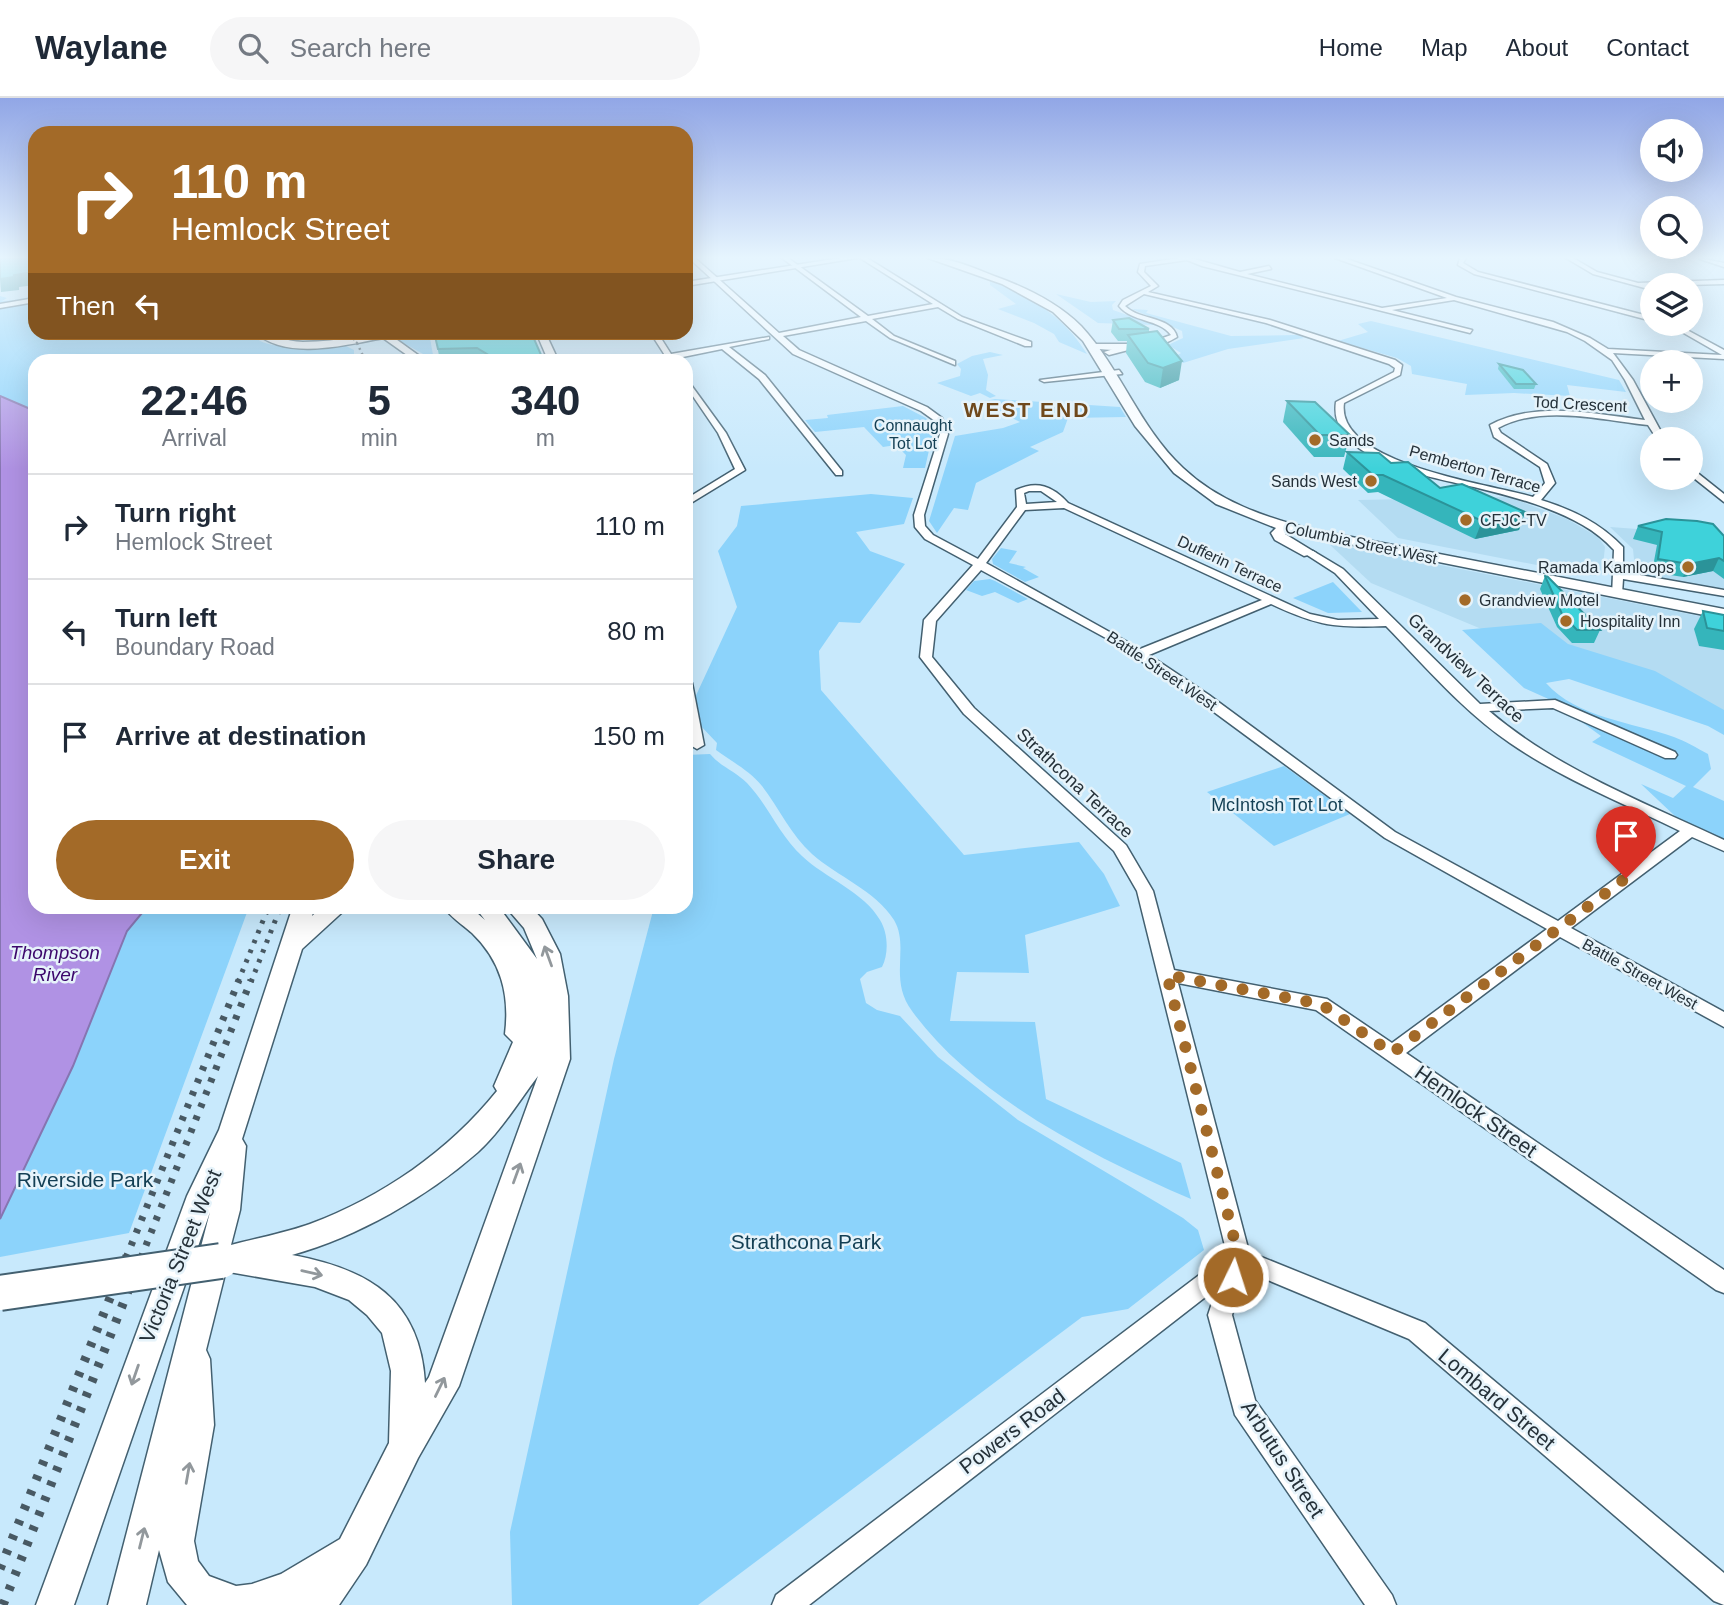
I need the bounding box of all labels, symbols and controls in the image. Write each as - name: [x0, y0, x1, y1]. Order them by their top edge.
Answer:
- search box: [210, 17, 700, 80]
- text: Waylane: [35, 29, 168, 66]
- icon: search: [234, 29, 272, 67]
- text: Search here: [290, 33, 431, 63]
- text: Home: [1319, 34, 1383, 61]
- text: Map: [1421, 34, 1468, 61]
- text: About: [1506, 34, 1568, 61]
- text: Contact: [1606, 34, 1689, 61]
- map controls: [1640, 119, 1703, 490]
- button: sound: [1640, 119, 1703, 182]
- icon: right: [56, 154, 147, 245]
- text: 110 m: [171, 154, 307, 208]
- button: search: [1640, 196, 1703, 259]
- text: Hemlock Street: [171, 211, 390, 247]
- button: layers: [1640, 273, 1703, 336]
- icon: left: [129, 287, 167, 325]
- text: Then: [56, 291, 115, 321]
- button: +: [1640, 350, 1703, 413]
- text: 22:46: [141, 377, 248, 424]
- text: 5: [367, 377, 391, 424]
- text: 340: [510, 377, 580, 424]
- street label: Tod Crescent: [1532, 393, 1628, 415]
- district label: WEST END: [964, 398, 1090, 421]
- park label: Connaught Tot Lot: [874, 417, 953, 452]
- text: Arrival: [162, 425, 227, 451]
- text: min: [361, 425, 398, 451]
- text: m: [536, 425, 555, 451]
- button: −: [1640, 427, 1703, 490]
- marker: Sands: [1307, 432, 1323, 448]
- place label: Sands: [1329, 432, 1374, 449]
- street label: Pemberton Terrace: [1407, 442, 1543, 496]
- place label: Sands West: [1271, 473, 1358, 490]
- marker: Sands West: [1363, 473, 1379, 489]
- text: Turn right: [115, 498, 236, 528]
- icon: right: [56, 508, 94, 546]
- text: 110 m: [595, 511, 665, 541]
- marker: CFJC-TV: [1458, 512, 1474, 528]
- place label: CFJC-TV: [1480, 512, 1547, 529]
- street label: Columbia Street West: [1283, 519, 1439, 568]
- text: Hemlock Street: [115, 529, 272, 555]
- street label: Dufferin Terrace: [1175, 532, 1285, 596]
- place label: Ramada Kamloops: [1538, 559, 1674, 576]
- marker: Ramada Kamloops: [1680, 559, 1696, 575]
- marker: Grandview Motel: [1457, 592, 1473, 608]
- place label: Grandview Motel: [1479, 592, 1599, 609]
- text: Turn left: [115, 603, 217, 633]
- street label: Grandview Terrace: [1404, 609, 1528, 727]
- icon: left: [56, 613, 94, 651]
- marker: Hospitality Inn: [1558, 613, 1574, 629]
- place label: Hospitality Inn: [1580, 613, 1681, 630]
- text: 80 m: [607, 616, 665, 646]
- street label: Battle Street West: [1104, 628, 1221, 714]
- text: Boundary Road: [115, 634, 275, 660]
- icon: arrive: [56, 718, 94, 756]
- text: Arrive at destination: [115, 721, 366, 751]
- text: 150 m: [593, 721, 665, 751]
- street label: Strathcona Terrace: [1013, 724, 1137, 842]
- park label: McIntosh Tot Lot: [1211, 795, 1343, 815]
- pin: [1596, 806, 1656, 878]
- icon: arrive: [1607, 817, 1645, 855]
- button: Exit: [56, 820, 354, 900]
- button: Share: [368, 820, 665, 900]
- street label: Battle Street West: [1580, 935, 1701, 1013]
- water label: Thompson River: [10, 942, 100, 985]
- one-way arrow: [540, 945, 553, 967]
- street label: Hemlock Street: [1411, 1060, 1542, 1162]
- one-way arrow: [512, 1163, 524, 1185]
- street label: Victoria Street West: [135, 1166, 225, 1346]
- park label: Riverside Park: [17, 1168, 154, 1191]
- park label: Strathcona Park: [731, 1230, 882, 1253]
- position arrow: [1196, 1240, 1270, 1314]
- one-way arrow: [300, 1267, 323, 1280]
- street label: Lombard Street: [1434, 1344, 1560, 1454]
- one-way arrow: [128, 1363, 140, 1385]
- one-way arrow: [433, 1377, 447, 1398]
- street label: Powers Road: [955, 1384, 1069, 1478]
- street label: Arbutus Street: [1237, 1396, 1329, 1522]
- one-way arrow: [182, 1462, 195, 1485]
- one-way arrow: [136, 1528, 149, 1550]

